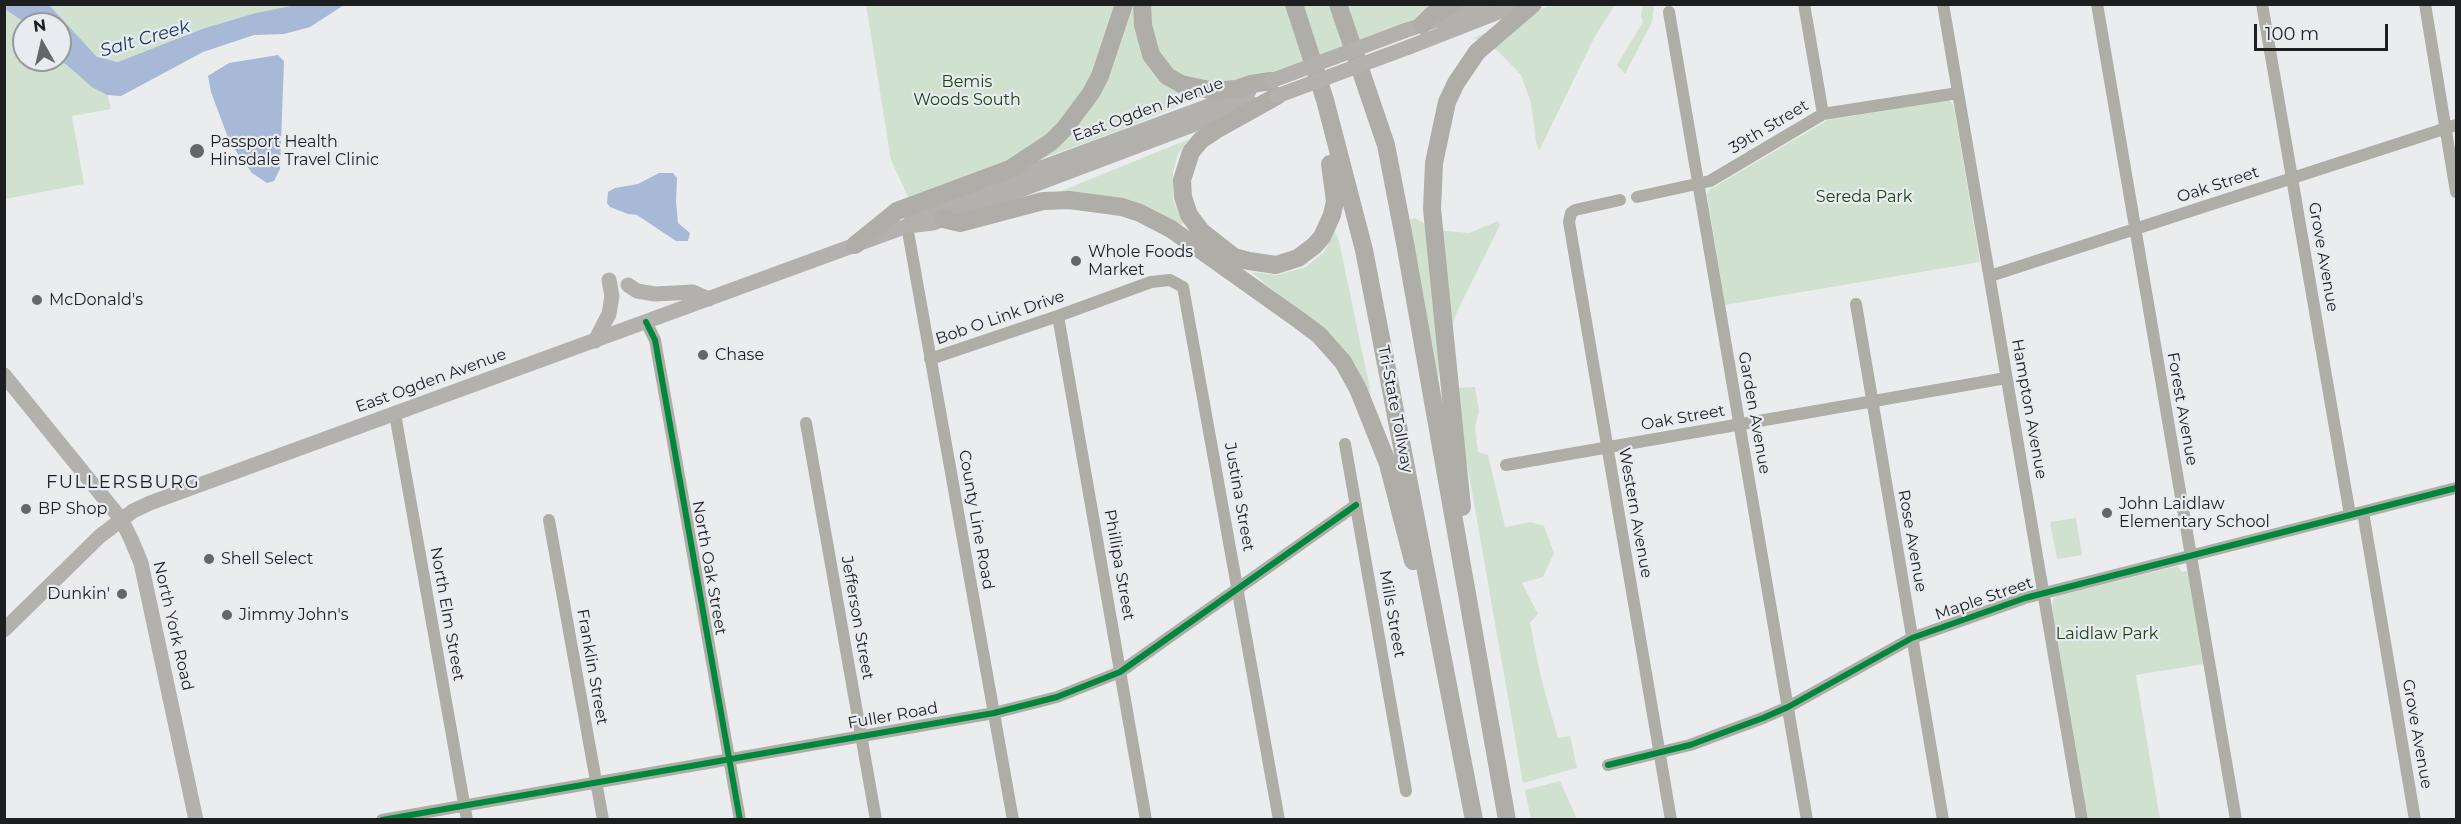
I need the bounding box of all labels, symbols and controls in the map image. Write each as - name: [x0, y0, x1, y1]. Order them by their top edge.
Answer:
- north arrow: [12, 12, 72, 72]
- scale bar: [2257, 12, 2390, 50]
- text: N: [32, 15, 47, 36]
- water label: Salt Creek: [98, 16, 192, 62]
- text: 100 m: [2265, 23, 2319, 45]
- park label: Bemis Woods South: [913, 72, 1021, 110]
- street label: East Ogden Avenue: [1070, 74, 1226, 146]
- street label: 39th Street: [1726, 96, 1812, 158]
- place label: Passport Health Hinsdale Travel Clinic: [210, 132, 379, 170]
- marker: Passport Health Hinsdale Travel Clinic: [188, 142, 206, 160]
- street label: Oak Street: [2175, 163, 2261, 207]
- park label: Sereda Park: [1816, 187, 1912, 207]
- street label: Grove Avenue: [2304, 201, 2342, 313]
- place label: Whole Foods Market: [1088, 242, 1193, 280]
- marker: Whole Foods Market: [1069, 254, 1083, 268]
- street label: Bob O Link Drive: [933, 287, 1067, 349]
- place label: McDonald's: [49, 290, 143, 310]
- marker: McDonald's: [30, 293, 44, 307]
- street label: Hampton Avenue: [2007, 337, 2051, 481]
- street label: Tri-State Tollway: [1373, 344, 1417, 474]
- street label: East Ogden Avenue: [353, 345, 509, 417]
- place label: Chase: [715, 345, 764, 365]
- marker: Chase: [696, 348, 710, 362]
- street label: Garden Avenue: [1734, 350, 1774, 476]
- street label: Forest Avenue: [2163, 351, 2201, 467]
- street label: Oak Street: [1639, 401, 1727, 435]
- street label: Justina Street: [1220, 441, 1258, 553]
- street label: Western Avenue: [1614, 446, 1656, 580]
- street label: County Line Road: [954, 449, 998, 591]
- district label: FULLERSBURG: [46, 472, 200, 494]
- street label: Rose Avenue: [1894, 488, 1930, 594]
- place label: John Laidlaw Elementary School: [2119, 494, 2270, 532]
- place label: BP Shop: [38, 499, 107, 519]
- street label: North Oak Street: [688, 499, 730, 637]
- marker: BP Shop: [19, 502, 33, 516]
- marker: John Laidlaw Elementary School: [2100, 506, 2114, 520]
- street label: Phillipa Street: [1100, 508, 1138, 622]
- street label: North Elm Street: [426, 545, 468, 683]
- place label: Shell Select: [221, 549, 313, 569]
- marker: Shell Select: [202, 552, 216, 566]
- street label: Jefferson Street: [837, 554, 877, 682]
- street label: North York Road: [149, 559, 197, 693]
- street label: Mills Street: [1375, 569, 1409, 659]
- street label: Maple Street: [1933, 573, 2035, 625]
- place label: Dunkin': [47, 584, 110, 604]
- marker: Dunkin': [115, 587, 129, 601]
- place label: Jimmy John's: [239, 605, 349, 625]
- street label: Franklin Street: [572, 607, 612, 727]
- marker: Jimmy John's: [220, 608, 234, 622]
- park label: Laidlaw Park: [2056, 624, 2158, 644]
- street label: Grove Avenue: [2398, 678, 2436, 790]
- street label: Fuller Road: [846, 699, 940, 733]

